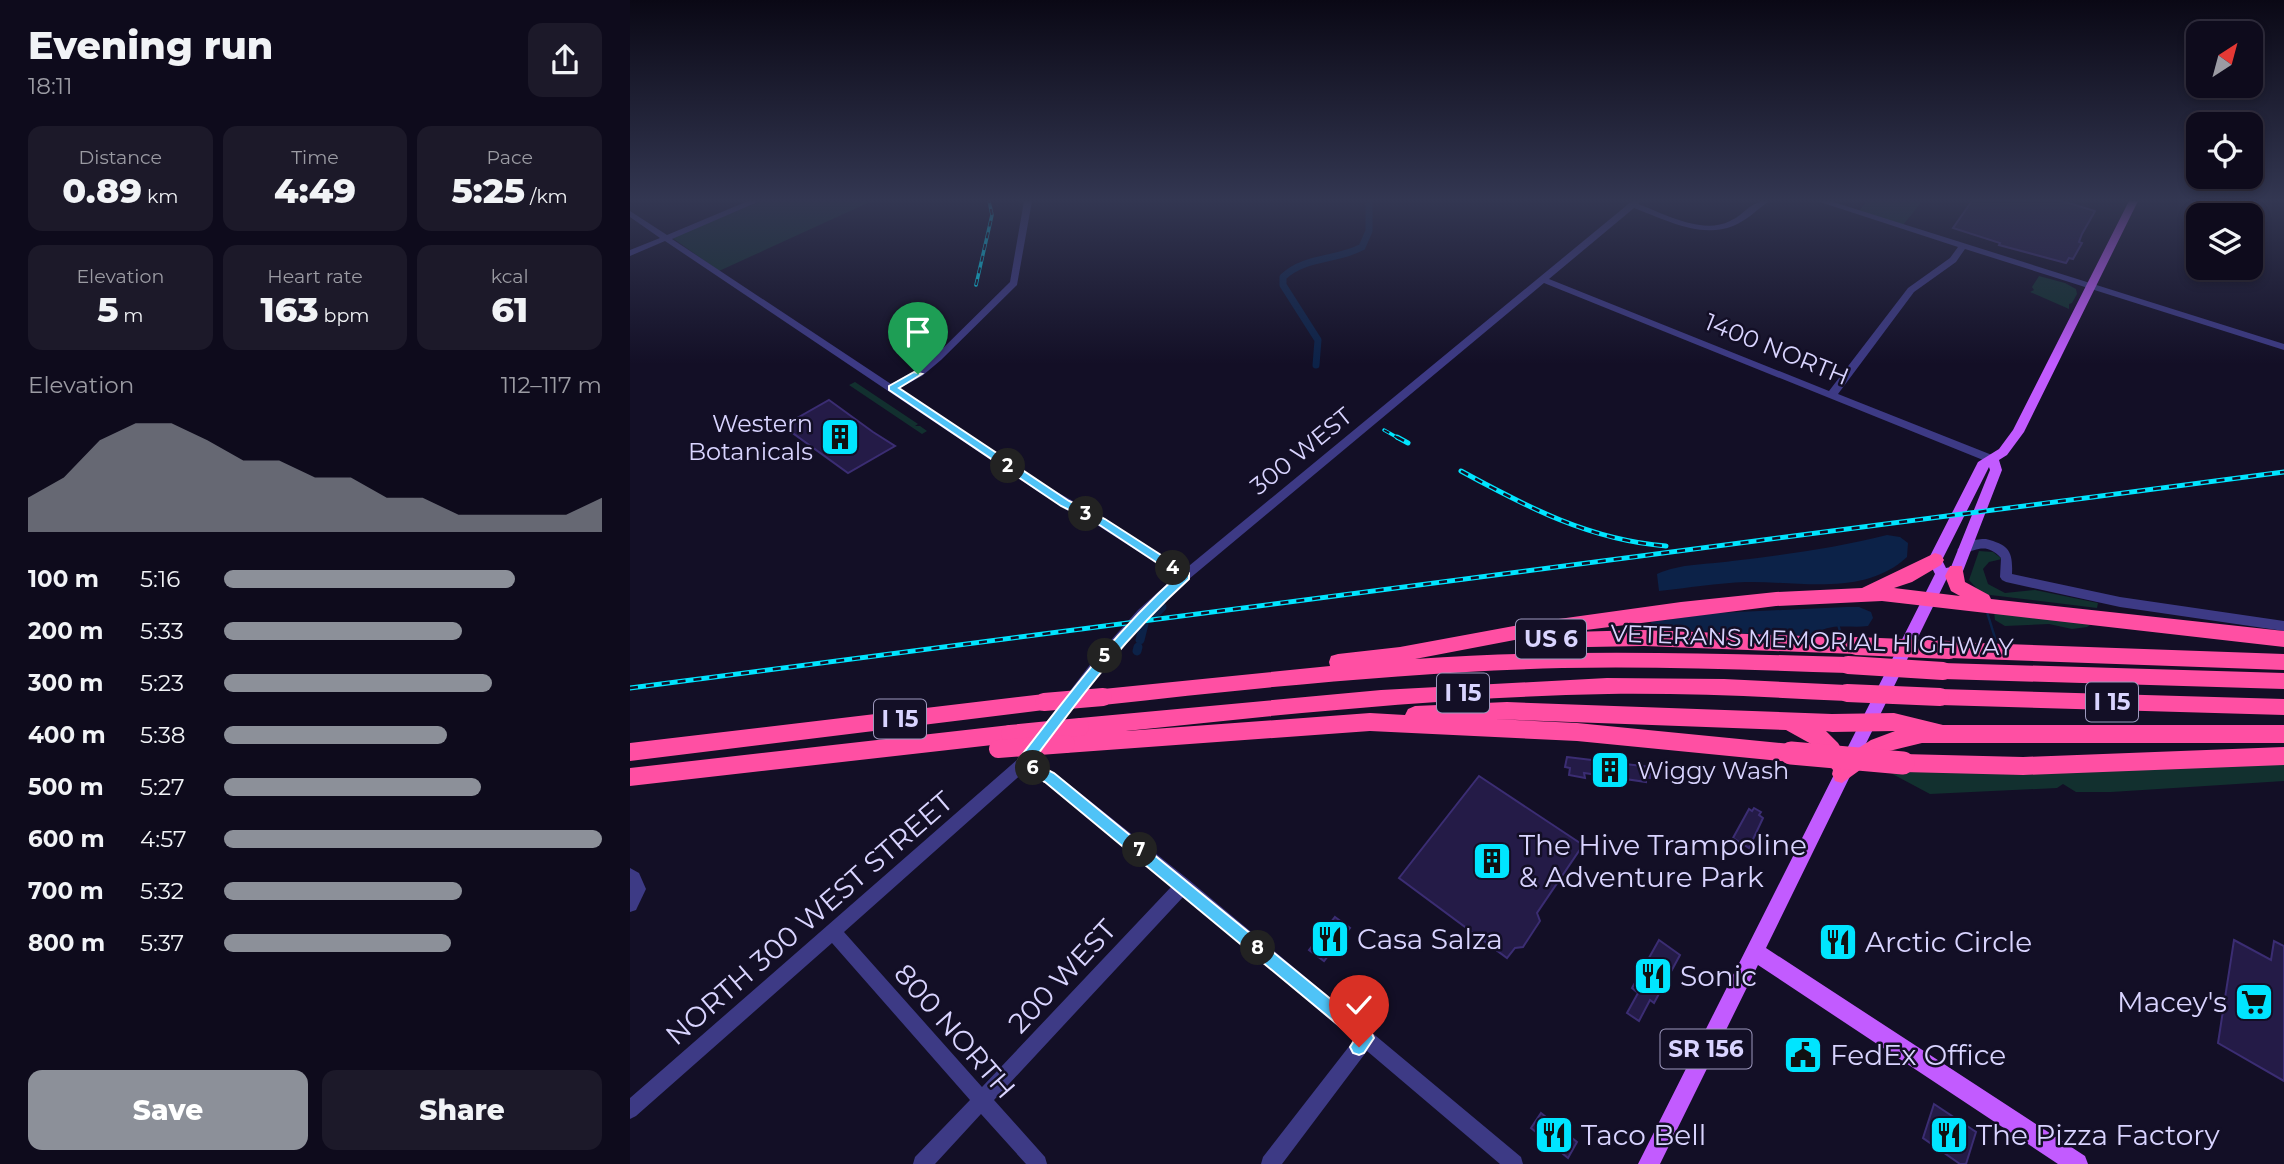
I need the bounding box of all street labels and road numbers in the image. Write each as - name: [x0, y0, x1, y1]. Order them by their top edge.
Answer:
- street label: 1400 NORTH: [1701, 307, 1853, 391]
- street label: 300 WEST: [1244, 401, 1358, 501]
- street label: VETERANS MEMORIAL HIGHWAY: [1610, 618, 2015, 662]
- road number: US 6: [1516, 620, 1586, 659]
- road number: I 15: [1437, 674, 1489, 712]
- road number: I 15: [2086, 682, 2138, 722]
- road number: I 15: [874, 699, 926, 738]
- street label: NORTH 300 WEST STREET: [659, 784, 959, 1052]
- street label: 200 WEST: [1001, 912, 1123, 1040]
- street label: 800 NORTH: [887, 957, 1023, 1105]
- road number: SR 156: [1660, 1030, 1752, 1068]

